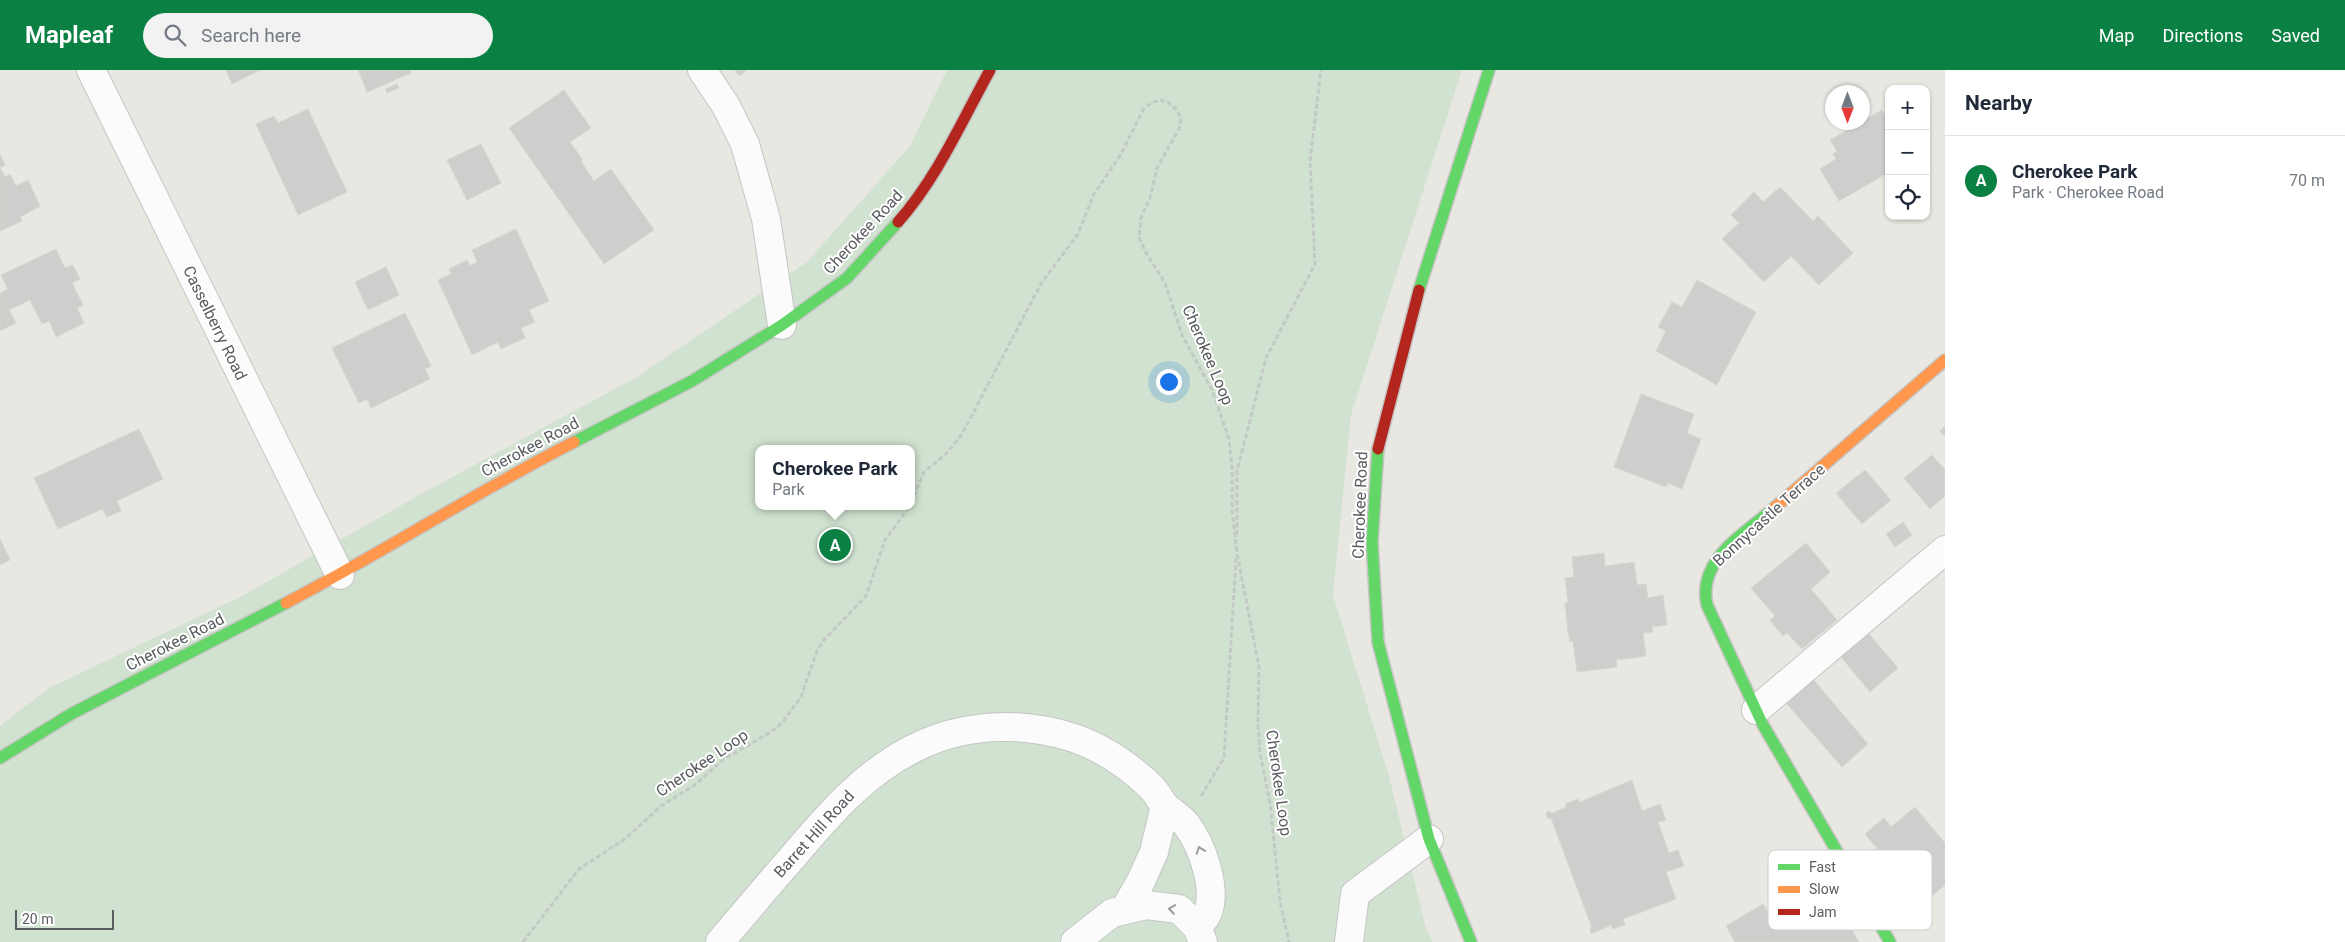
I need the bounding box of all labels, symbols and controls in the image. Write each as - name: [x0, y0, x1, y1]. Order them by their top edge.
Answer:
- search box: [143, 13, 493, 58]
- text: Mapleaf: [25, 21, 113, 49]
- icon: search: [161, 21, 189, 49]
- text: Search here: [201, 24, 301, 47]
- text: Map: [2099, 25, 2134, 46]
- text: Directions: [2162, 25, 2243, 46]
- text: Saved: [2271, 25, 2320, 46]
- north arrow: [1825, 85, 1870, 130]
- map controls: [1885, 85, 1930, 220]
- button: +: [1885, 85, 1930, 130]
- text: Nearby: [1965, 91, 2032, 115]
- button: −: [1885, 130, 1930, 175]
- text: Cherokee Park: [2012, 160, 2137, 183]
- text: A: [1976, 171, 1986, 190]
- text: 70 m: [2289, 171, 2325, 190]
- button: locate: [1885, 175, 1930, 220]
- text: Park · Cherokee Road: [2012, 183, 2164, 202]
- street label: Cherokee Road: [819, 186, 907, 278]
- street label: Casselberry Road: [179, 263, 251, 383]
- street label: Cherokee Loop: [1178, 302, 1238, 408]
- your location: [1156, 369, 1182, 395]
- street label: Cherokee Road: [478, 413, 582, 481]
- popup: [755, 445, 915, 510]
- street label: Cherokee Road: [1349, 451, 1371, 559]
- text: Cherokee Park: [772, 457, 898, 480]
- street label: Bonnycastle Terrace: [1709, 460, 1829, 570]
- text: Park: [772, 480, 805, 499]
- pin: A: [819, 526, 851, 564]
- street label: Cherokee Road: [123, 609, 227, 675]
- street label: Cherokee Loop: [652, 725, 752, 801]
- street label: Cherokee Loop: [1262, 729, 1296, 837]
- street label: Barret Hill Road: [770, 786, 858, 882]
- one-way arrow: [1196, 846, 1206, 855]
- legend: [1768, 850, 1932, 930]
- text: Fast: [1809, 859, 1836, 875]
- text: Slow: [1809, 881, 1840, 897]
- one-way arrow: [1167, 904, 1176, 914]
- text: Jam: [1809, 904, 1837, 920]
- scale bar: [15, 907, 114, 930]
- text: 20 m: [22, 911, 54, 927]

